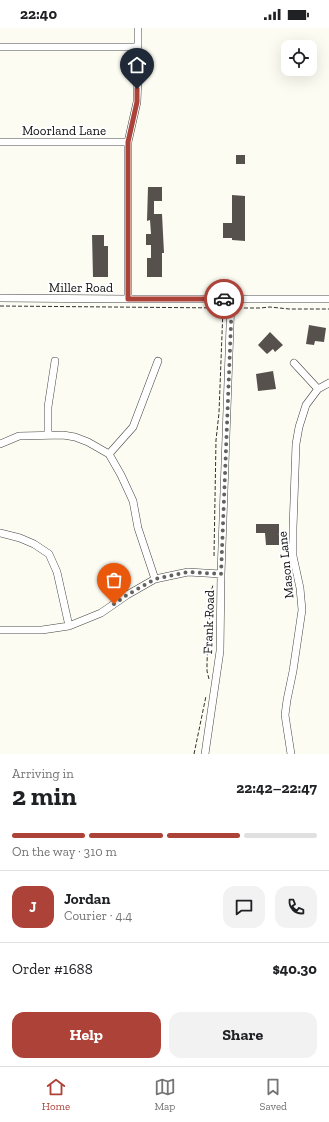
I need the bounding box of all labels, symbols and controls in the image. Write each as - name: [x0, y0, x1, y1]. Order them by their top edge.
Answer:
- text: 22:40: [20, 5, 57, 23]
- map controls: [281, 40, 317, 76]
- button: locate: [281, 40, 317, 76]
- pin: [120, 48, 154, 89]
- icon: home: [126, 54, 148, 76]
- street label: Moorland Lane: [22, 123, 106, 138]
- courier: [204, 279, 244, 319]
- street label: Miller Road: [49, 280, 113, 295]
- icon: car: [213, 288, 235, 310]
- street label: Mason Lane: [275, 531, 296, 599]
- pin: [97, 563, 131, 604]
- icon: bag: [103, 569, 125, 591]
- street label: Frank Road: [200, 590, 217, 654]
- text: Arriving in: [12, 766, 74, 781]
- text: 22:42–22:47: [236, 779, 317, 797]
- text: 2 min: [12, 780, 77, 812]
- text: On the way · 310 m: [12, 844, 117, 859]
- button: chat: [223, 886, 265, 928]
- button: phone: [275, 886, 317, 928]
- text: Jordan: [64, 890, 110, 908]
- text: J: [29, 898, 37, 916]
- text: Courier · 4.4: [64, 908, 132, 923]
- text: Order #1688: [12, 960, 93, 978]
- text: $40.30: [272, 960, 317, 978]
- button: Help: [12, 1012, 161, 1058]
- button: Share: [169, 1012, 317, 1058]
- tab: Home: [42, 1076, 70, 1113]
- tab: Map: [154, 1076, 176, 1113]
- tab: Saved: [260, 1076, 287, 1113]

